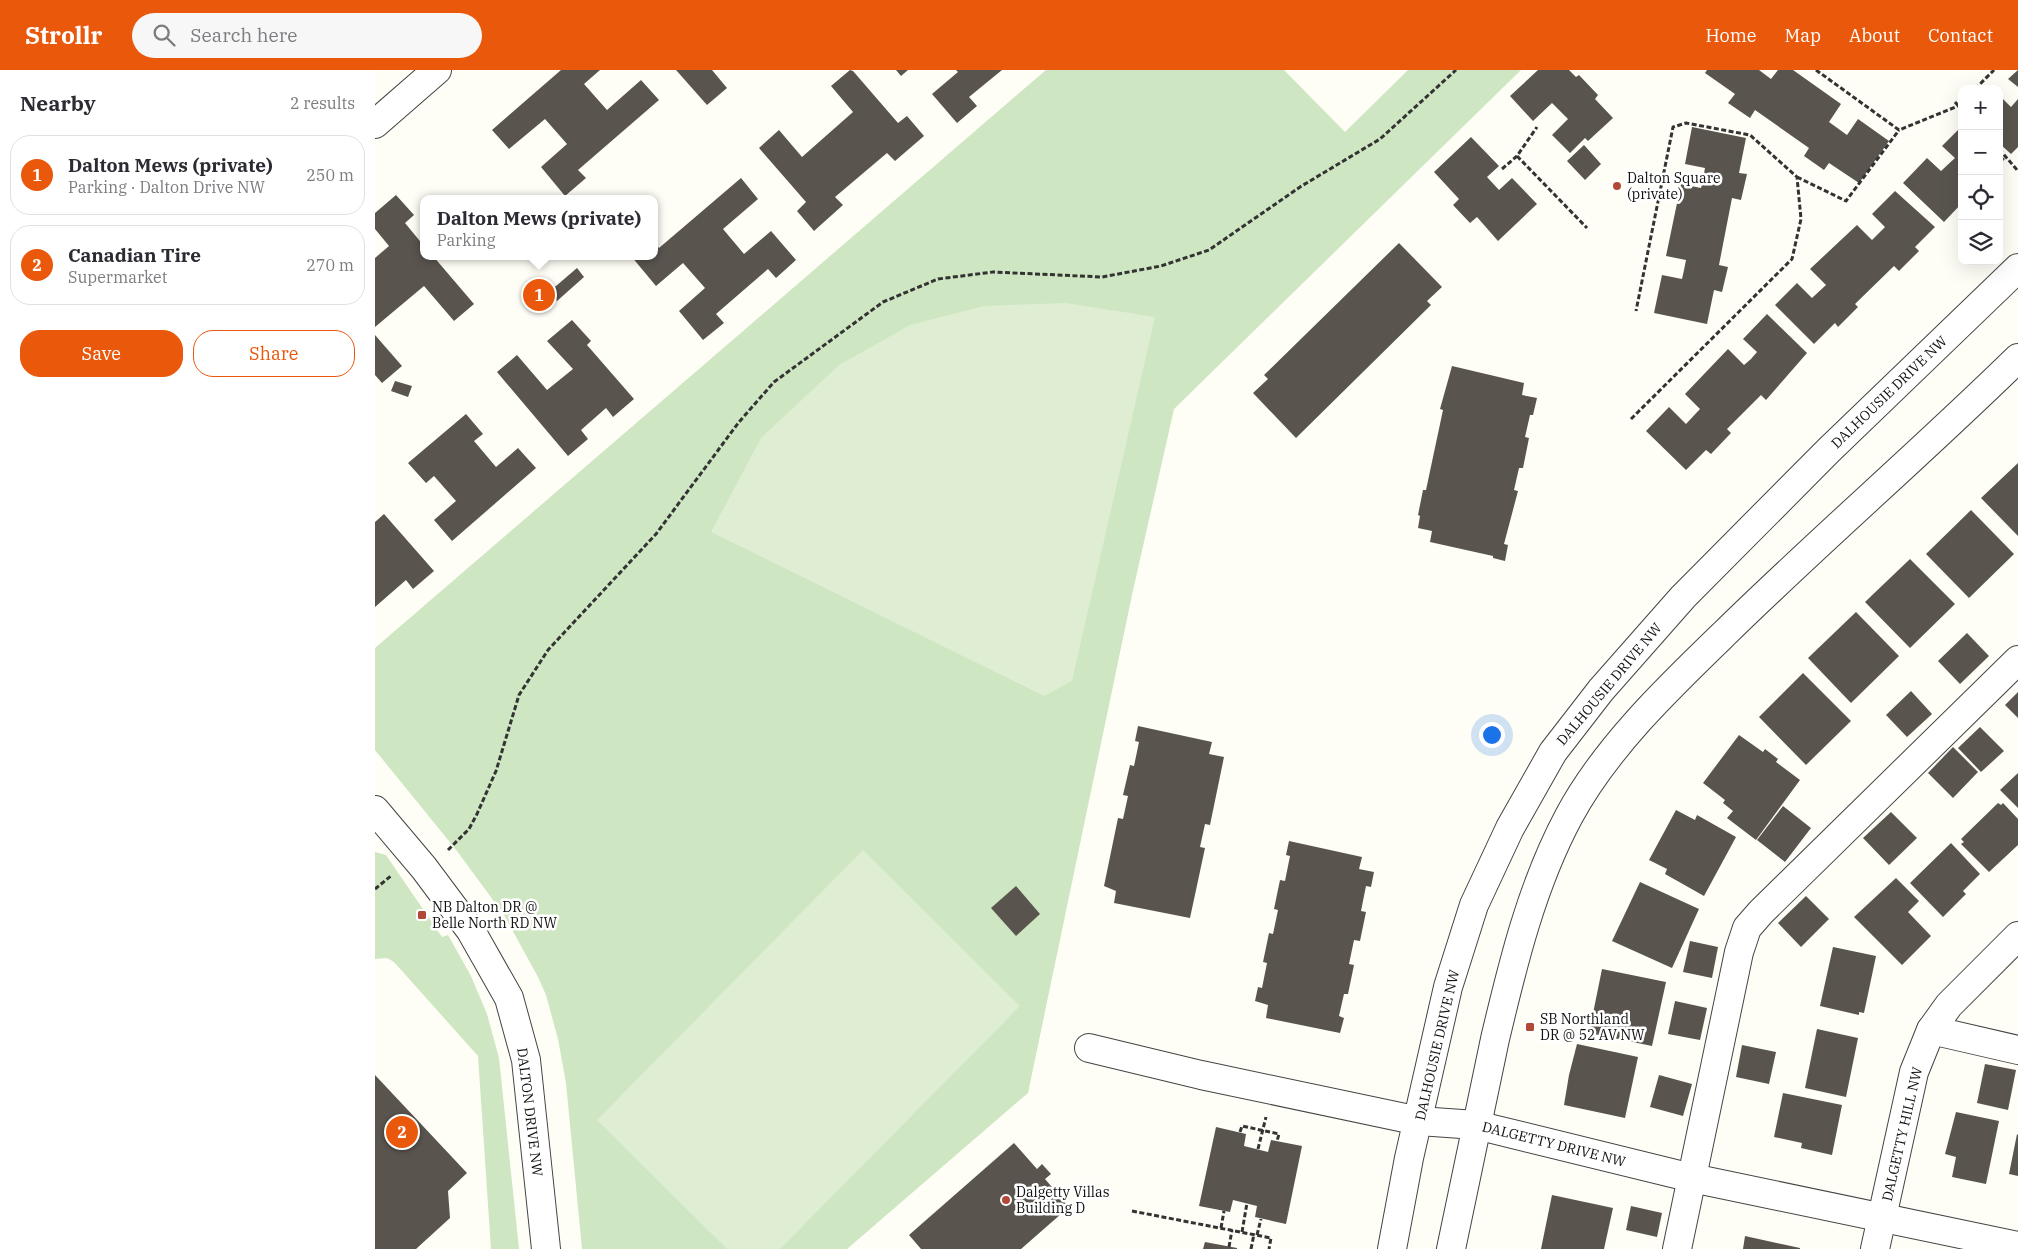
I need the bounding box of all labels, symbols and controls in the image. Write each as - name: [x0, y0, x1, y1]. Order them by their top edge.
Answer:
- search box: [132, 13, 482, 58]
- text: Strollr: [25, 19, 102, 51]
- icon: search: [150, 21, 178, 49]
- text: Search here: [190, 23, 297, 47]
- text: Home: [1705, 24, 1757, 47]
- text: Map: [1785, 24, 1821, 47]
- text: About: [1849, 24, 1900, 47]
- text: Contact: [1928, 24, 1993, 47]
- map controls: [1958, 85, 2003, 265]
- button: +: [1958, 85, 2003, 130]
- text: Nearby: [20, 89, 96, 117]
- text: 2 results: [290, 93, 355, 113]
- button: −: [1958, 130, 2003, 175]
- text: Dalton Mews (private): [68, 153, 273, 177]
- text: 1: [32, 165, 42, 185]
- text: 250 m: [306, 165, 354, 185]
- place label: Dalton Square (private): [1627, 169, 1720, 203]
- button: locate: [1958, 175, 2003, 220]
- text: Parking · Dalton Drive NW: [68, 177, 265, 197]
- marker: Dalton Square (private): [1611, 180, 1623, 192]
- popup: [420, 195, 658, 260]
- text: Dalton Mews (private): [437, 206, 641, 230]
- button: layers: [1958, 220, 2003, 265]
- text: Parking: [437, 230, 496, 250]
- text: Canadian Tire: [68, 243, 201, 267]
- text: 2: [32, 255, 42, 275]
- text: 270 m: [306, 255, 354, 275]
- text: Supermarket: [68, 267, 167, 287]
- pin: 1: [523, 276, 555, 314]
- button: Save: [20, 330, 183, 377]
- button: Share: [193, 330, 355, 377]
- street label: DALHOUSIE DRIVE NW: [1827, 332, 1951, 452]
- street label: DALHOUSIE DRIVE NW: [1553, 619, 1666, 749]
- your location: [1479, 722, 1505, 748]
- place label: NB Dalton DR @ Belle North RD NW: [432, 898, 557, 932]
- marker: NB Dalton DR @ Belle North RD NW: [416, 909, 428, 921]
- street label: DALHOUSIE DRIVE NW: [1411, 967, 1463, 1122]
- place label: SB Northland DR @ 52 AV NW: [1540, 1010, 1645, 1044]
- marker: SB Northland DR @ 52 AV NW: [1524, 1021, 1536, 1033]
- street label: DALTON DRIVE NW: [513, 1047, 547, 1178]
- street label: DALGETTY HILL NW: [1878, 1065, 1926, 1203]
- pin: 2: [386, 1113, 418, 1151]
- street label: DALGETTY DRIVE NW: [1480, 1117, 1628, 1171]
- place label: Dalgetty Villas Building D: [1016, 1183, 1110, 1217]
- marker: Dalgetty Villas Building D: [1000, 1194, 1012, 1206]

